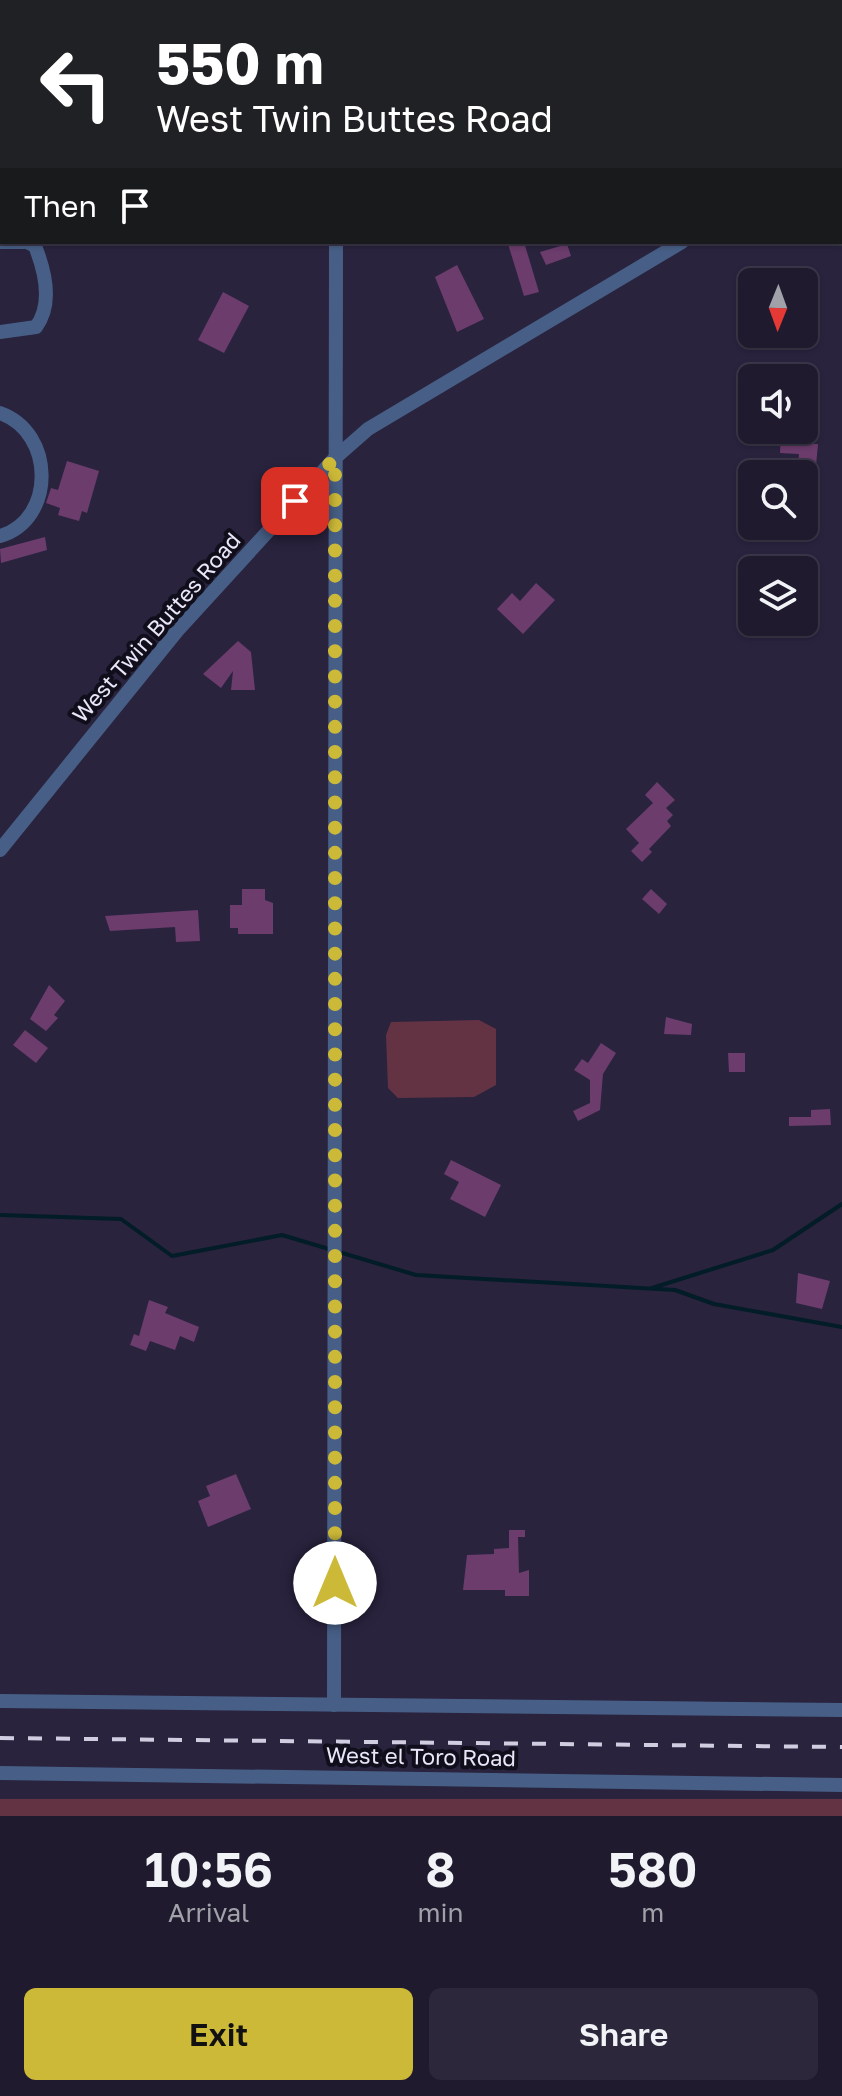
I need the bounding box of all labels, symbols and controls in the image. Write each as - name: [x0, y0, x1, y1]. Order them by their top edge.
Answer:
- text: 550 m: [156, 29, 324, 96]
- icon: left: [24, 32, 128, 136]
- text: West Twin Buttes Road: [156, 97, 553, 140]
- icon: arrive: [113, 184, 157, 228]
- text: Then: [24, 188, 97, 224]
- north arrow: [738, 268, 818, 348]
- map controls: [738, 268, 818, 636]
- button: sound: [738, 364, 818, 444]
- button: search: [738, 460, 818, 540]
- pin: [261, 467, 329, 535]
- icon: arrive: [273, 479, 317, 523]
- street label: West Twin Buttes Road: [66, 527, 246, 727]
- button: layers: [738, 556, 818, 636]
- position arrow: [293, 1541, 377, 1625]
- street label: West el Toro Road: [326, 1741, 516, 1771]
- text: 10:56: [144, 1840, 273, 1898]
- text: 8: [425, 1840, 456, 1898]
- text: 580: [608, 1840, 698, 1898]
- text: Arrival: [168, 1897, 249, 1928]
- text: min: [417, 1897, 463, 1928]
- text: m: [641, 1897, 664, 1928]
- button: Exit: [24, 1988, 413, 2080]
- button: Share: [429, 1988, 818, 2080]

